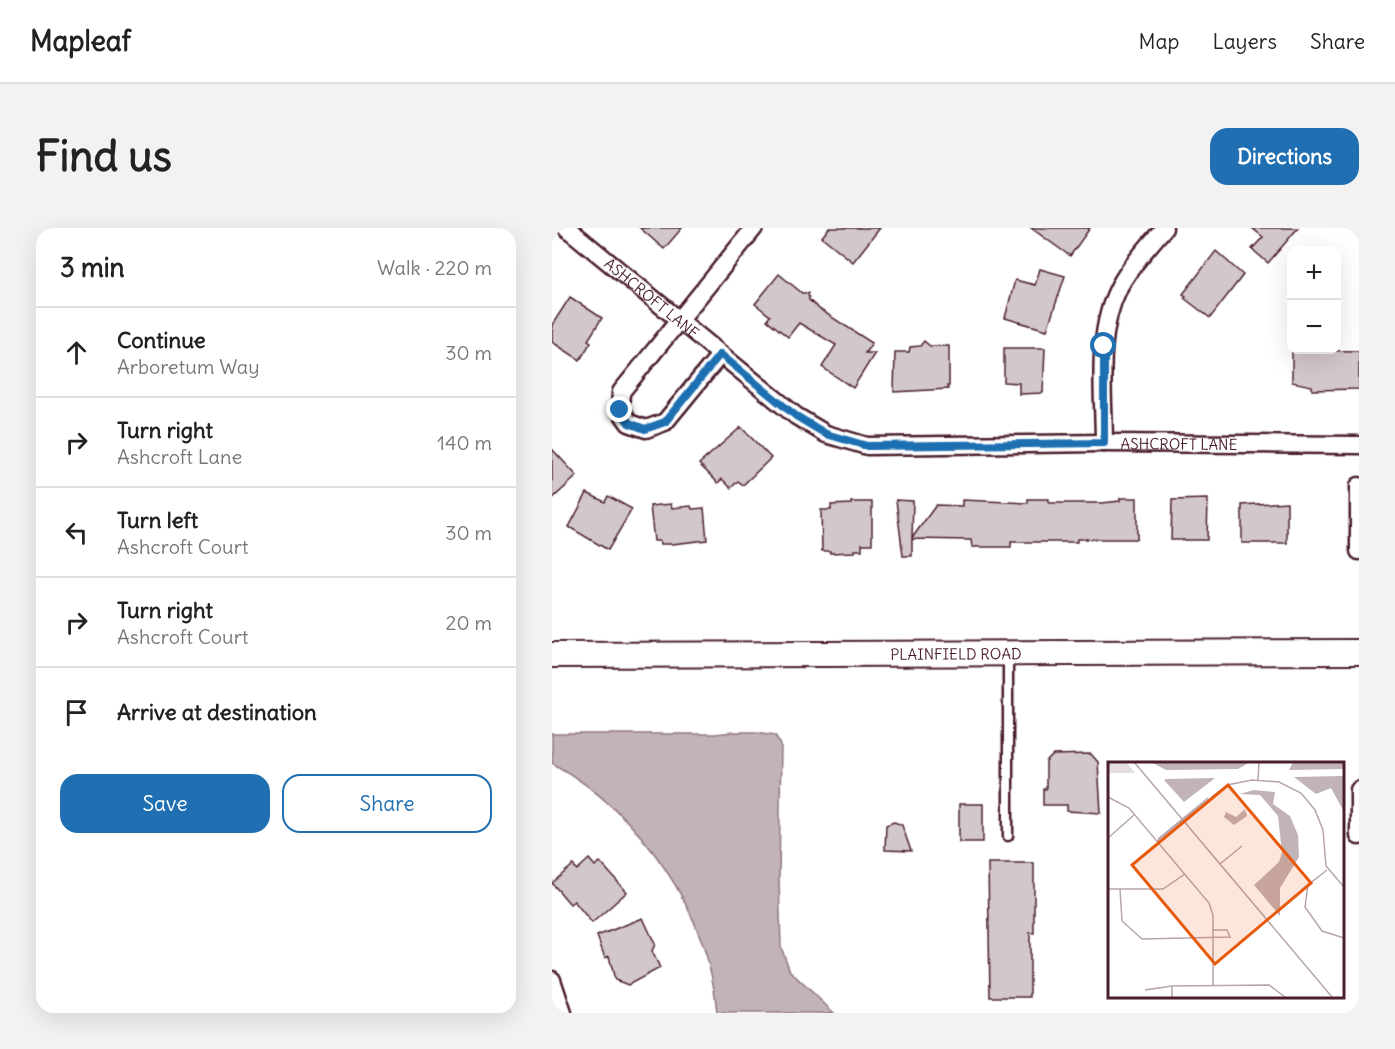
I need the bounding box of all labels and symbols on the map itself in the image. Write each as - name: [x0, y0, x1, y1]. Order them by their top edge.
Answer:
- street label: ASHCROFT LANE: [601, 253, 703, 342]
- route start: [1090, 332, 1116, 358]
- route end: [606, 396, 632, 422]
- street label: ASHCROFT LANE: [1121, 434, 1238, 454]
- street label: PLAINFIELD ROAD: [890, 644, 1022, 663]
- inset map: [1108, 762, 1344, 998]

